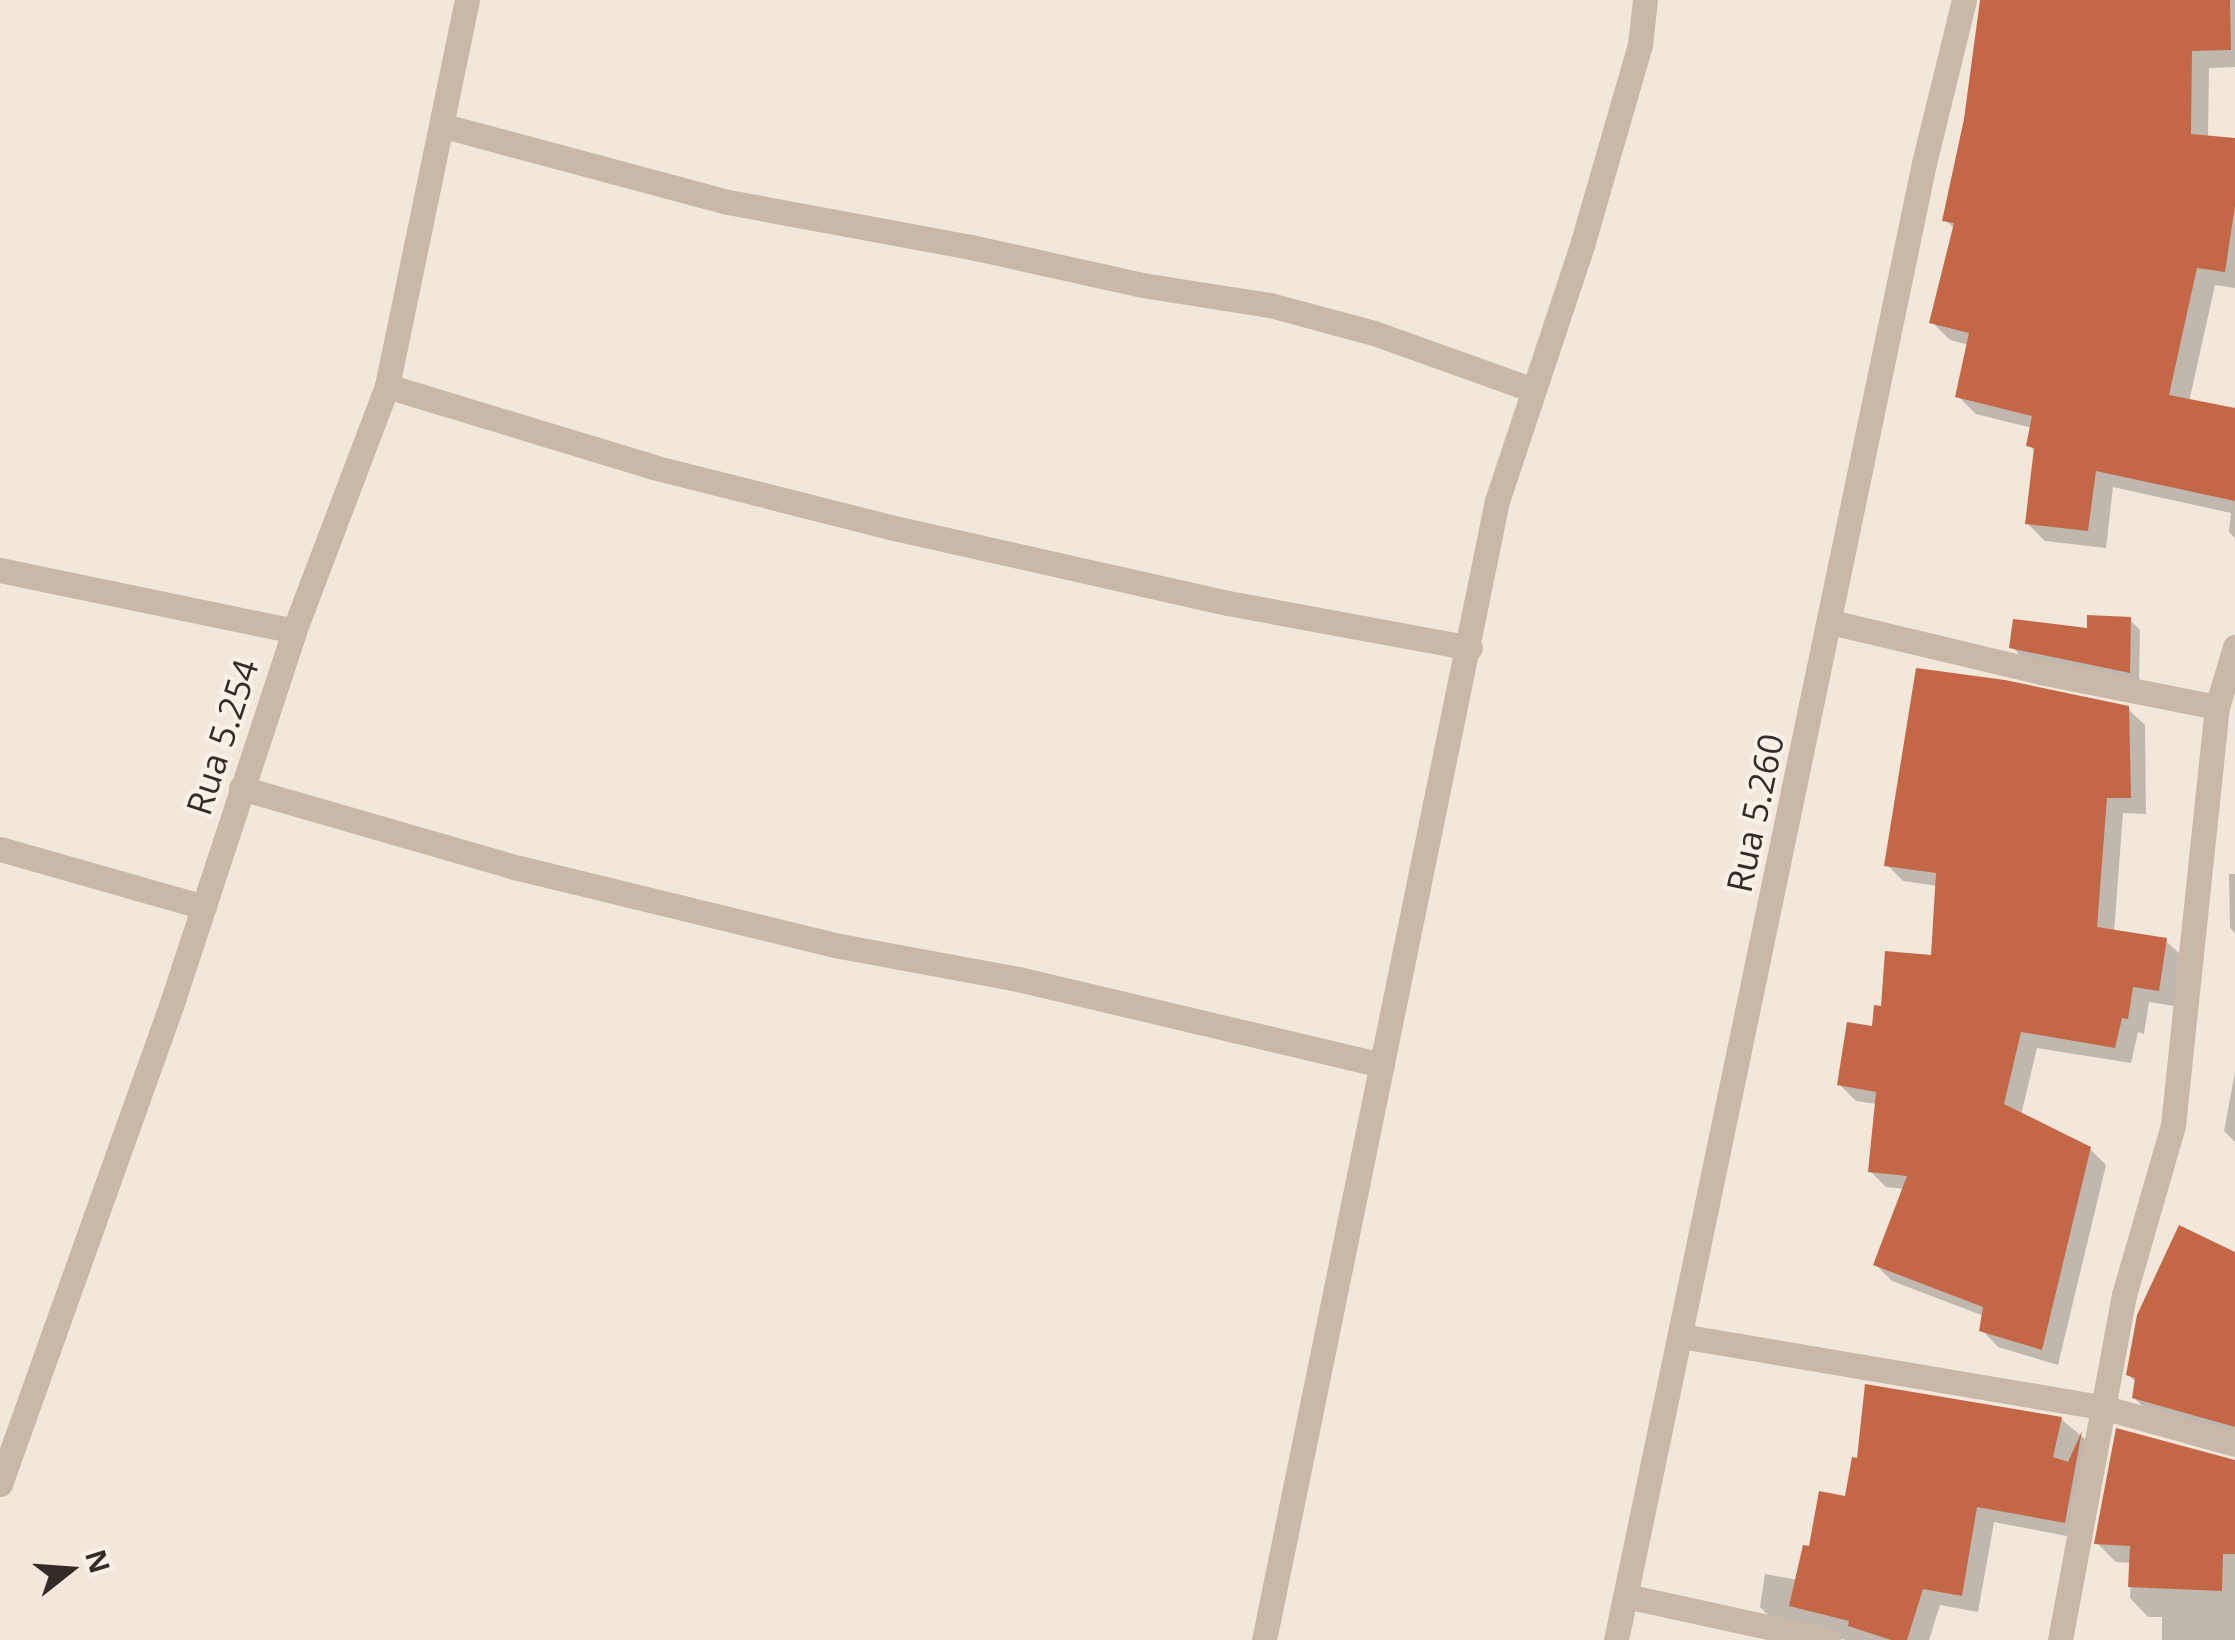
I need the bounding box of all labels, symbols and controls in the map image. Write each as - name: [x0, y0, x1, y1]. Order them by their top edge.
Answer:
- street label: Rua 5.254: [177, 654, 267, 820]
- street label: Rua 5.260: [1718, 730, 1792, 896]
- north arrow: [20, 1520, 120, 1620]
- text: N: [77, 1545, 120, 1578]

